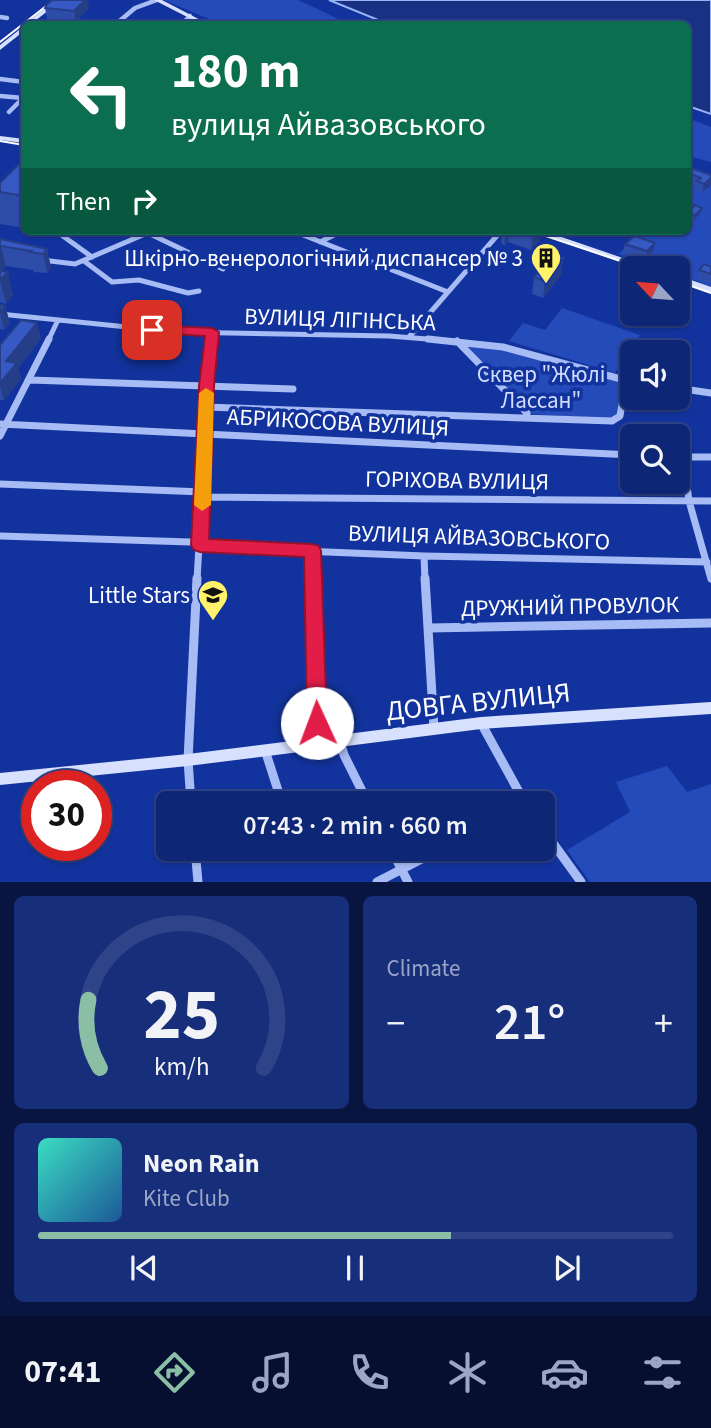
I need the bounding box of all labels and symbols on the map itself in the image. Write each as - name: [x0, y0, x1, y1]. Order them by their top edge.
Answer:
- building icon: Шкірно-венерологічний диспансер № 3: [529, 241, 563, 285]
- place label: Шкірно-венерологічний диспансер № 3: [124, 242, 523, 275]
- north arrow: [620, 256, 690, 326]
- pin: [122, 300, 182, 360]
- street label: ВУЛИЦЯ ЛІГІНСЬКА: [244, 300, 437, 339]
- park label: Сквер "Жюлі Лассан": [477, 358, 605, 417]
- street label: АБРИКОСОВА ВУЛИЦЯ: [226, 400, 450, 445]
- street label: ГОРІХОВА ВУЛИЦЯ: [365, 462, 549, 499]
- street label: ВУЛИЦЯ АЙВАЗОВСЬКОГО: [347, 516, 611, 559]
- school or university icon: Little Stars: [196, 578, 230, 622]
- place label: Little Stars: [88, 579, 190, 612]
- street label: ДРУЖНИЙ ПРОВУЛОК: [461, 588, 680, 625]
- street label: ДОВГА ВУЛИЦЯ: [384, 672, 572, 732]
- position arrow: [280, 686, 354, 760]
- speed limit sign: 30: [21, 770, 112, 861]

